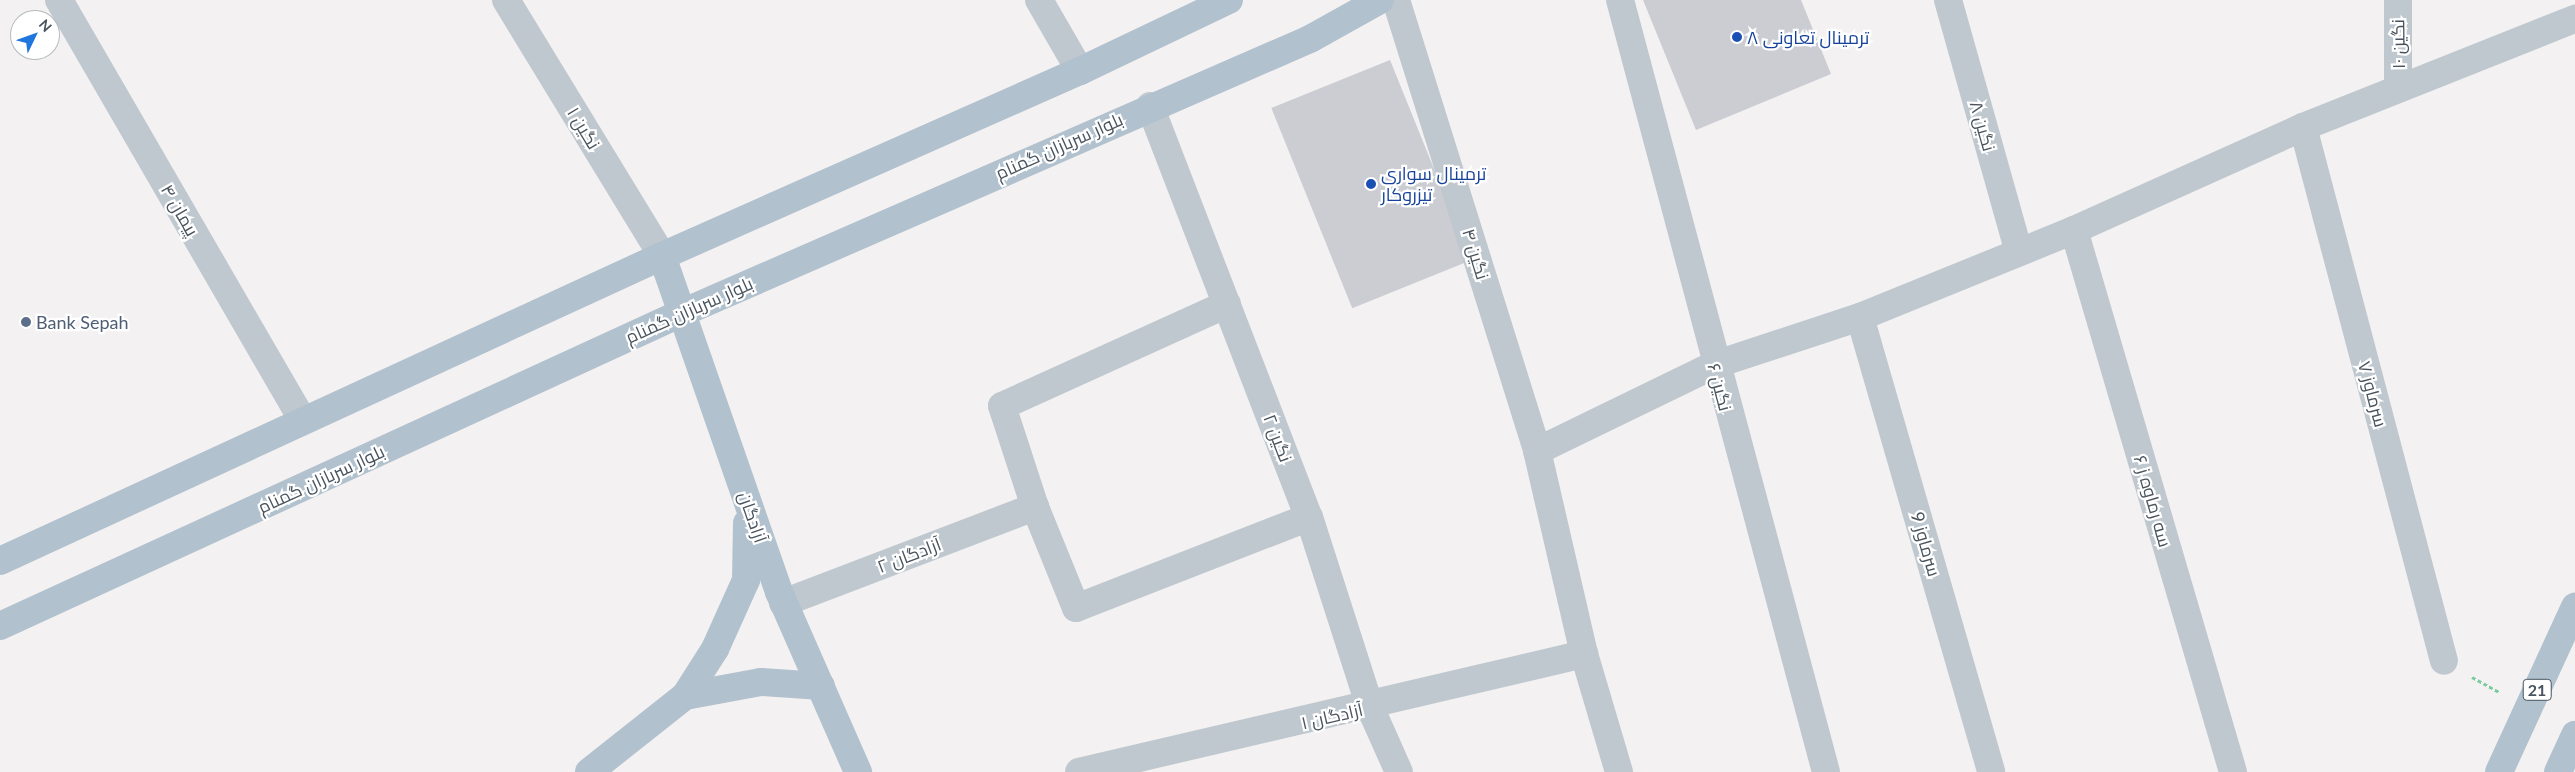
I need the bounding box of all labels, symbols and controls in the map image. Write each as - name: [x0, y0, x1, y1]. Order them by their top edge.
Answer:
- north arrow: [10, 10, 60, 60]
- text: N: [36, 16, 56, 35]
- street label: نگین ۱۰: [2387, 19, 2409, 69]
- place label: ترمینال تعاونی ۸: [1747, 26, 1869, 48]
- marker: ترمینال تعاونی ۸: [1731, 31, 1743, 43]
- street label: نگین ۸: [1966, 98, 2000, 154]
- street label: نگین ۱: [563, 103, 605, 153]
- street label: بلوار سربازان گمنام: [992, 108, 1126, 184]
- place label: ترمینال سواری تیزروکار: [1381, 163, 1486, 205]
- marker: ترمینال سواری تیزروکار: [1365, 178, 1377, 190]
- street label: پیمان ۴: [157, 180, 203, 240]
- street label: نگین ۴: [1458, 226, 1494, 282]
- street label: بلوار سربازان گمنام: [622, 272, 756, 348]
- place label: Bank Sepah: [36, 311, 129, 333]
- marker: Bank Sepah: [20, 316, 32, 328]
- street label: سرماوز ۷: [2354, 359, 2392, 429]
- street label: نگین ۶: [1703, 361, 1737, 413]
- street label: نگین ۲: [1259, 411, 1297, 465]
- street label: بلوار سربازان گمنام: [254, 440, 388, 518]
- street label: سه رماوه ز ۶: [2130, 453, 2176, 549]
- street label: آزادگان: [734, 489, 772, 545]
- street label: سرماوز 9: [1906, 509, 1946, 579]
- street label: آزادگان ۲: [874, 533, 944, 577]
- road number: 21: [2522, 676, 2552, 704]
- street label: آزادگان ۱: [1299, 698, 1365, 734]

